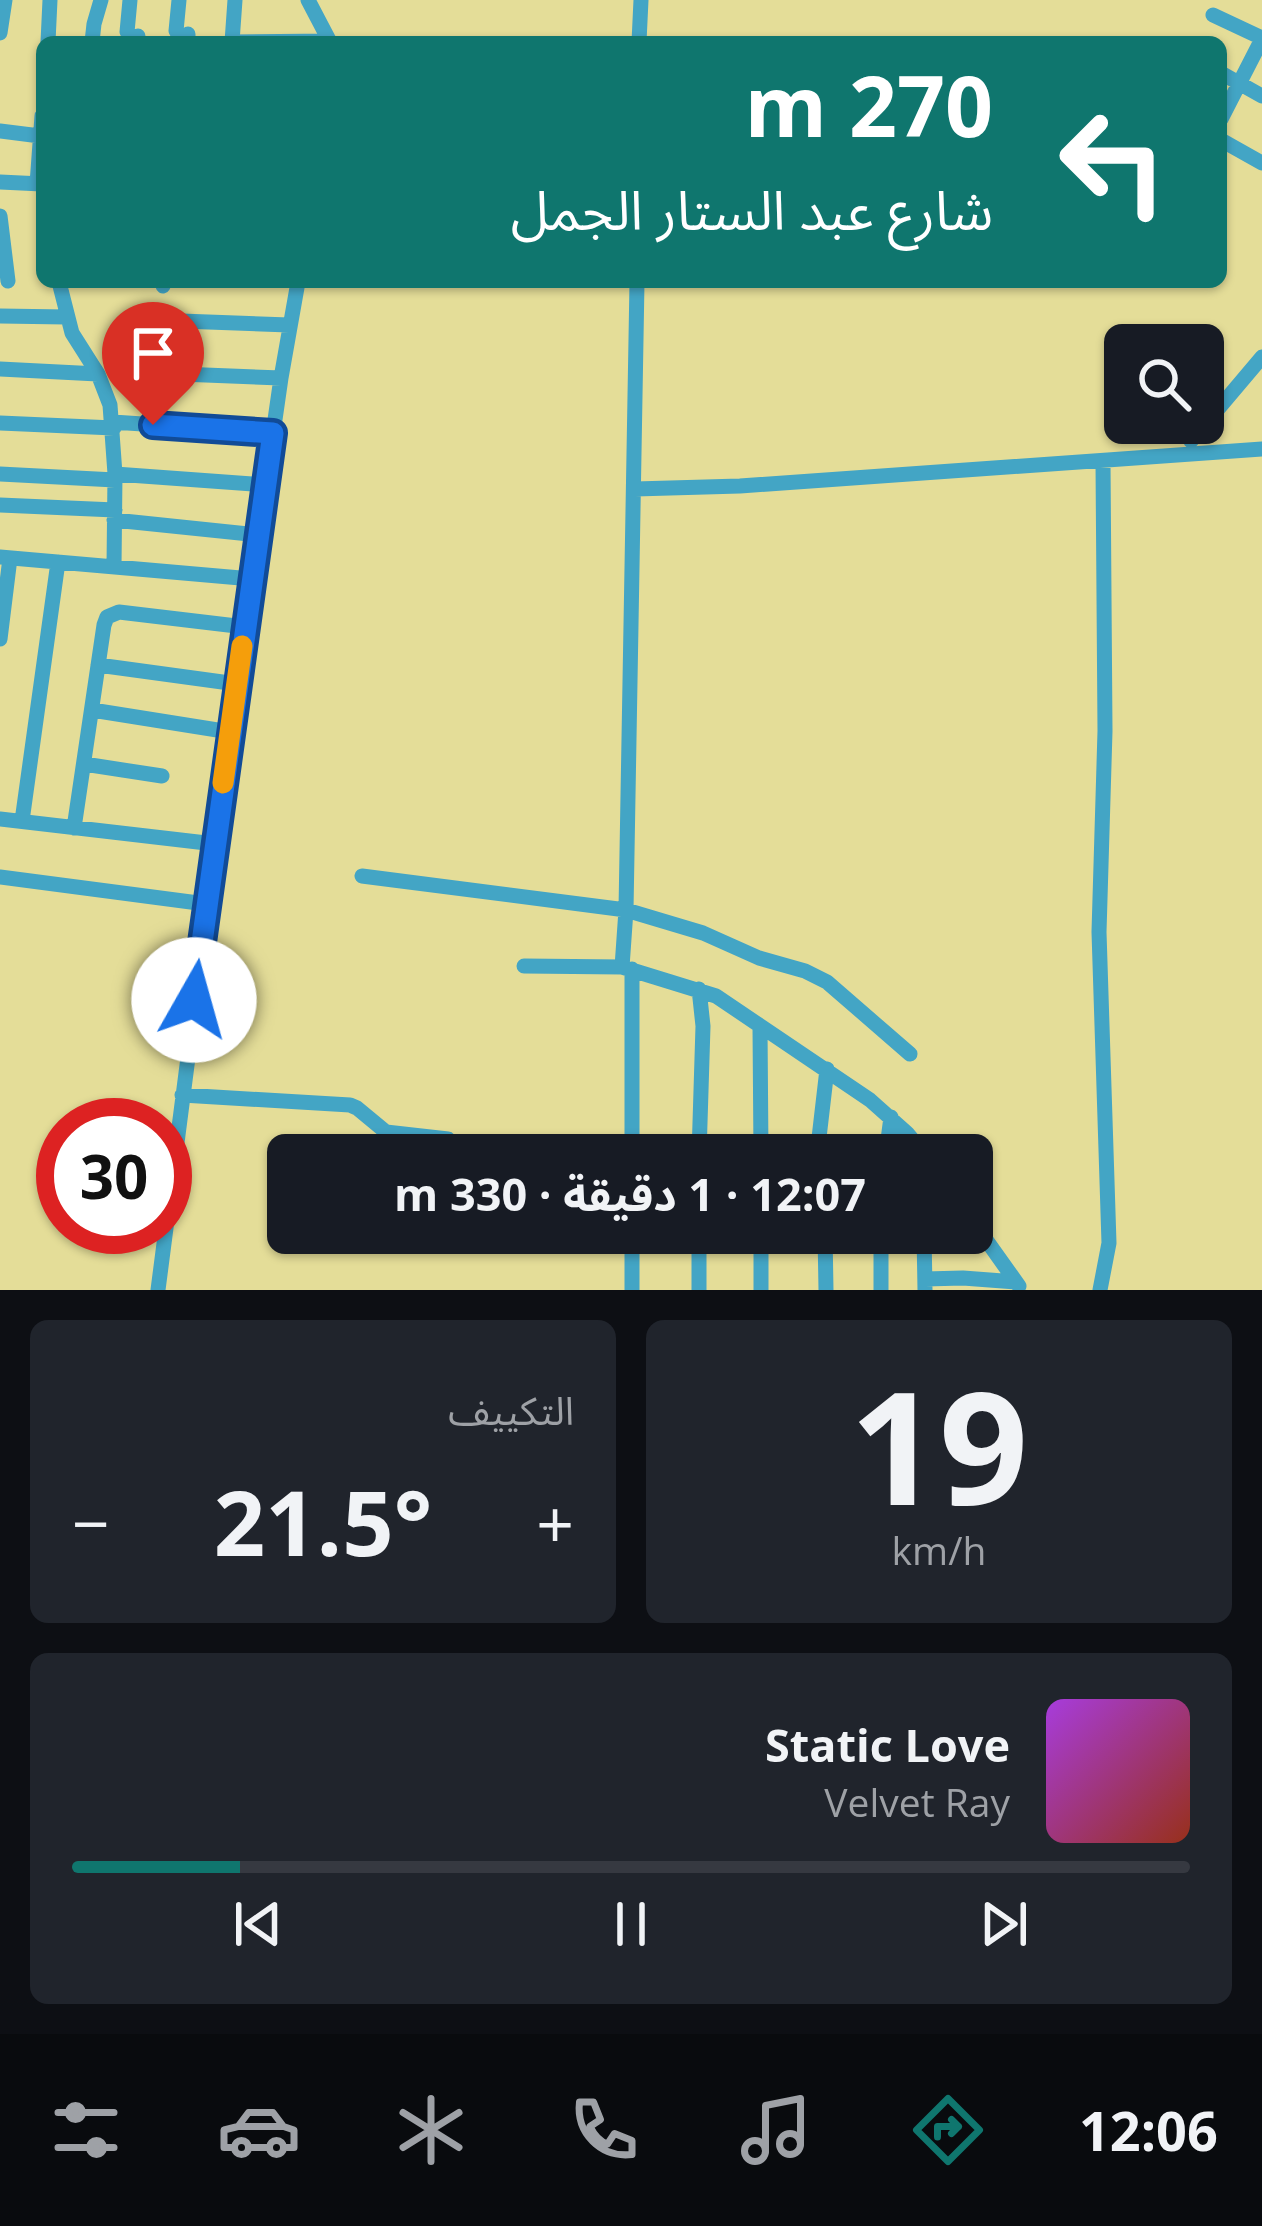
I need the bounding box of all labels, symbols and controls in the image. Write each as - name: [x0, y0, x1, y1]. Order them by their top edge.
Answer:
- text: 270 m: [745, 47, 993, 162]
- icon: left: [1035, 84, 1191, 240]
- text: شارع عبد الستار الجمل: [511, 172, 993, 246]
- pin: [102, 302, 204, 425]
- icon: arrive: [120, 320, 186, 386]
- map controls: [1104, 324, 1224, 444]
- button: search: [1104, 324, 1224, 444]
- position arrow: [131, 937, 257, 1063]
- speed limit sign: 30: [36, 1098, 192, 1254]
- text: 12:07 · 1 دقيقة · 330 m: [394, 1163, 866, 1224]
- text: 19: [850, 1338, 1028, 1551]
- text: التكييف: [448, 1383, 574, 1436]
- text: 21.5°: [214, 1460, 432, 1582]
- text: −: [72, 1477, 110, 1567]
- text: +: [536, 1477, 574, 1567]
- text: km/h: [892, 1523, 986, 1576]
- text: Static Love: [765, 1714, 1010, 1775]
- text: Velvet Ray: [824, 1775, 1010, 1828]
- icon: previous: [225, 1891, 291, 1957]
- icon: pause: [598, 1891, 664, 1957]
- icon: next: [971, 1891, 1037, 1957]
- icon: filters: [44, 2088, 128, 2172]
- icon: car: [217, 2088, 301, 2172]
- icon: climate: [389, 2088, 473, 2172]
- icon: phone: [562, 2088, 646, 2172]
- icon: music: [734, 2088, 818, 2172]
- icon: directions: [906, 2088, 990, 2172]
- text: 12:06: [1079, 2093, 1218, 2167]

